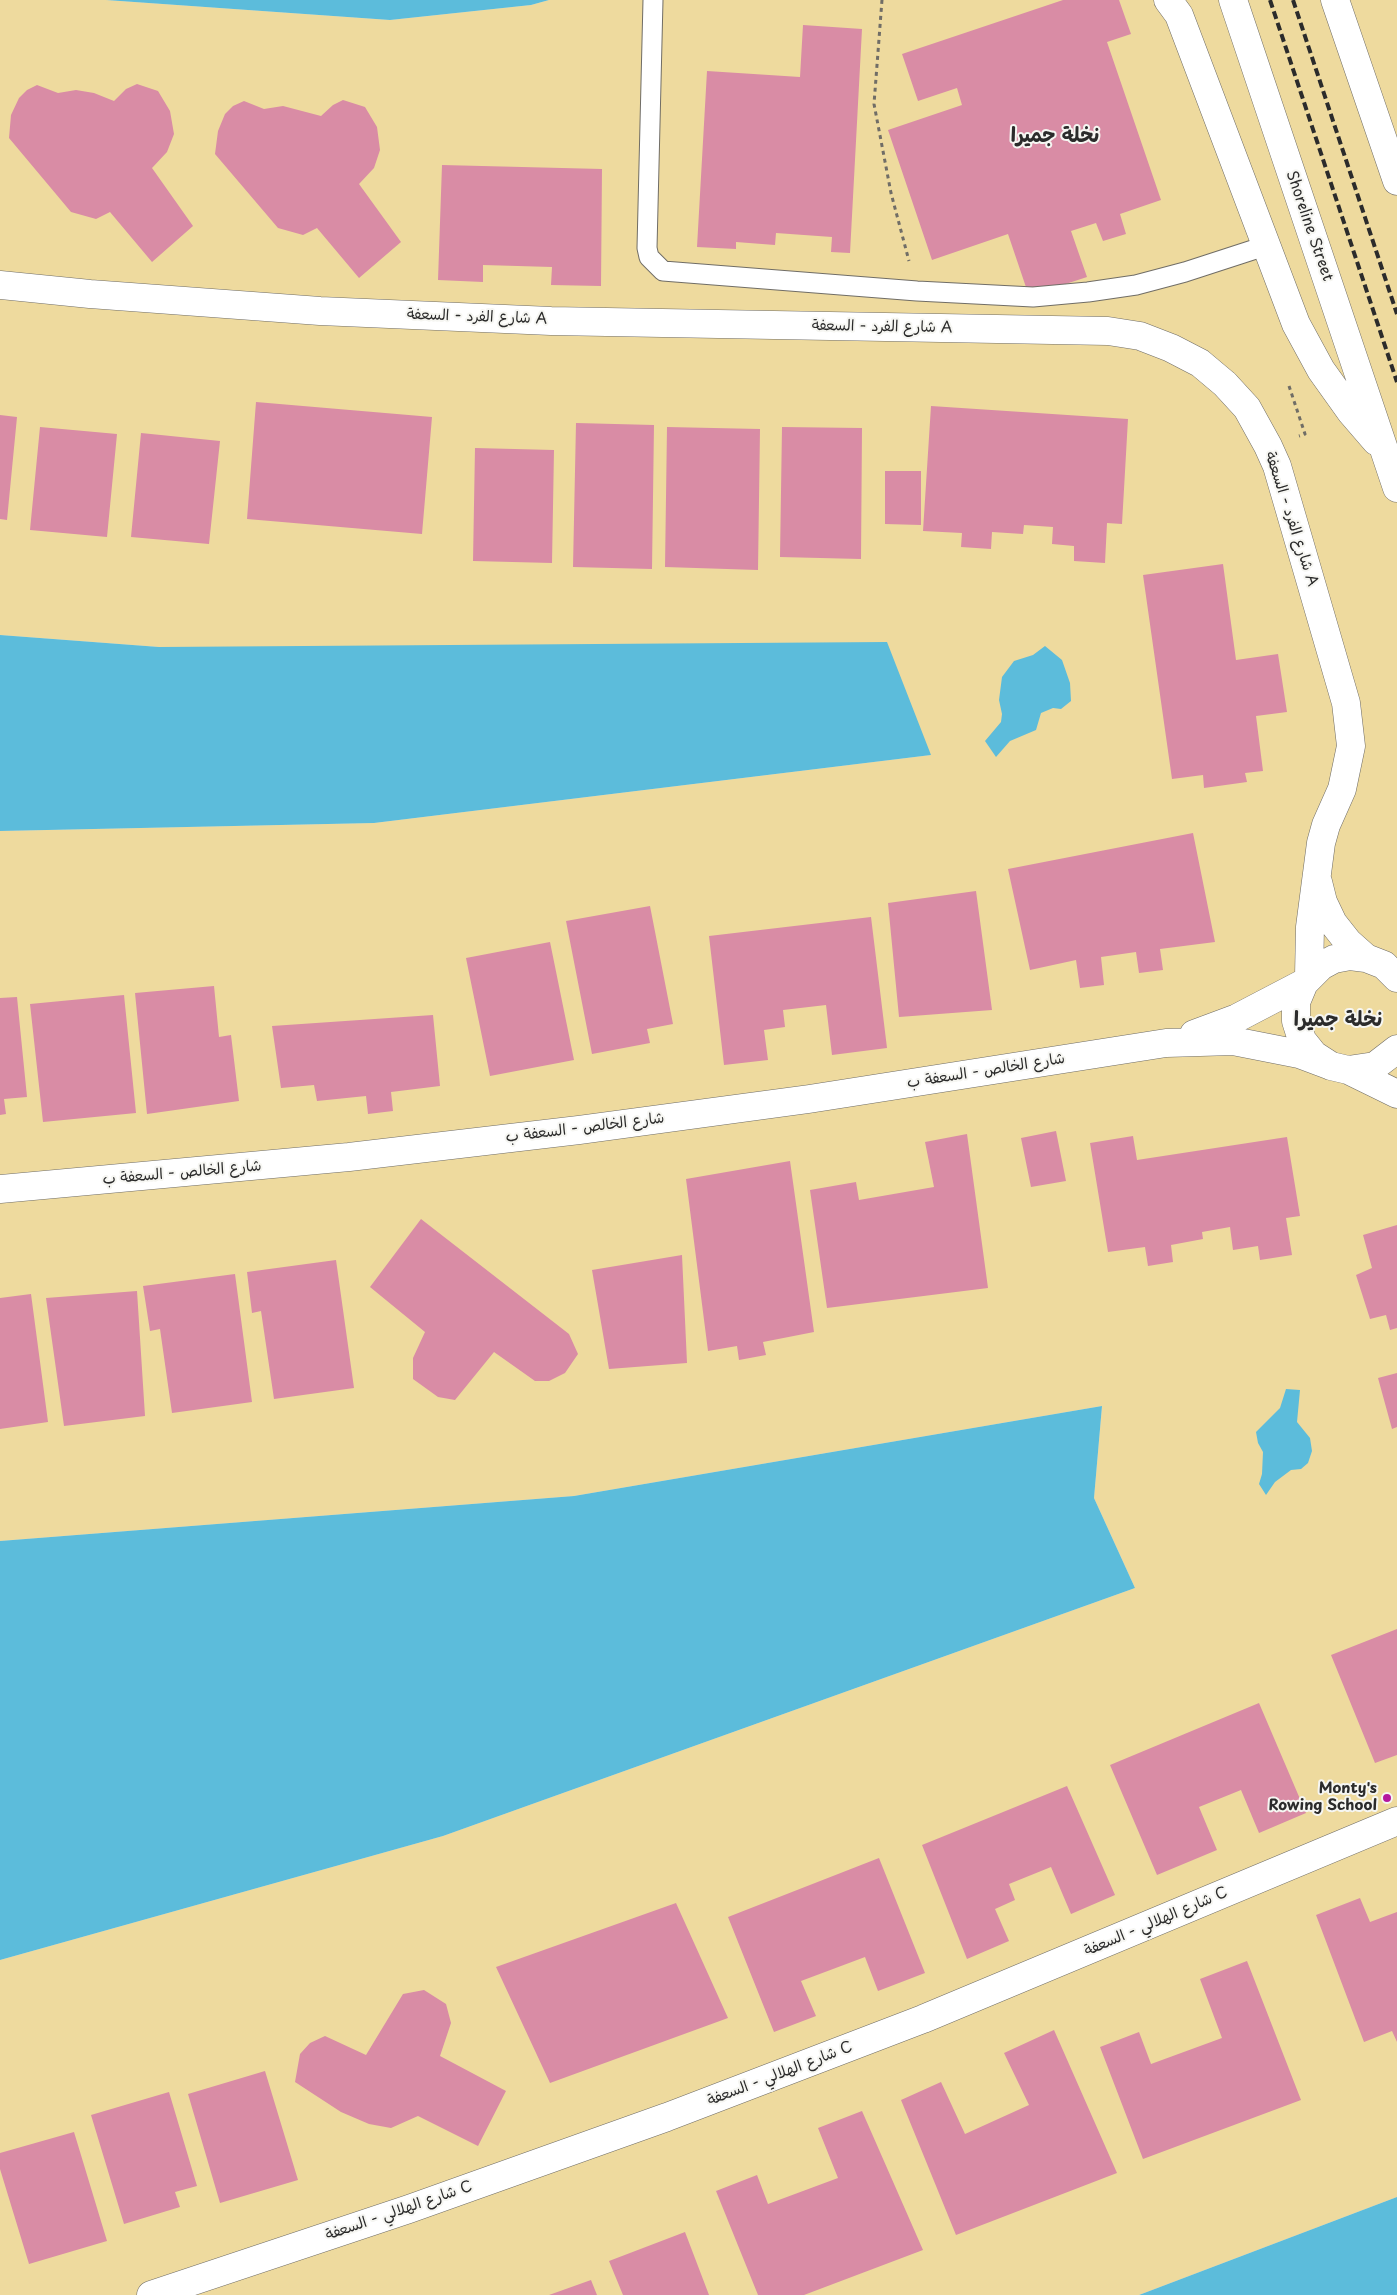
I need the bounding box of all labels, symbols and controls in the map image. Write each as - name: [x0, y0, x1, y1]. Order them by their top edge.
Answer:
- district label: نخلة جميرا: [1011, 124, 1099, 148]
- street label: Shoreline Street: [1282, 168, 1336, 284]
- street label: شارع الفرد - السعفة A: [406, 306, 548, 328]
- street label: شارع الفرد - السعفة A: [812, 317, 952, 337]
- street label: شارع الفرد - السعفة A: [1261, 449, 1321, 589]
- district label: نخلة جميرا: [1294, 1008, 1382, 1032]
- street label: شارع الخالص - السعفة ب: [906, 1050, 1066, 1092]
- street label: شارع الخالص - السعفة ب: [505, 1109, 665, 1147]
- street label: شارع الخالص - السعفة ب: [102, 1157, 262, 1189]
- place label: Monty's Rowing School: [1268, 1780, 1377, 1815]
- marker: Monty's Rowing School: [1381, 1792, 1393, 1804]
- street label: شارع الهلالي - السعفة C: [1082, 1884, 1230, 1960]
- street label: شارع الهلالي - السعفة C: [705, 2038, 855, 2110]
- street label: شارع الهلالي - السعفة C: [323, 2177, 475, 2245]

